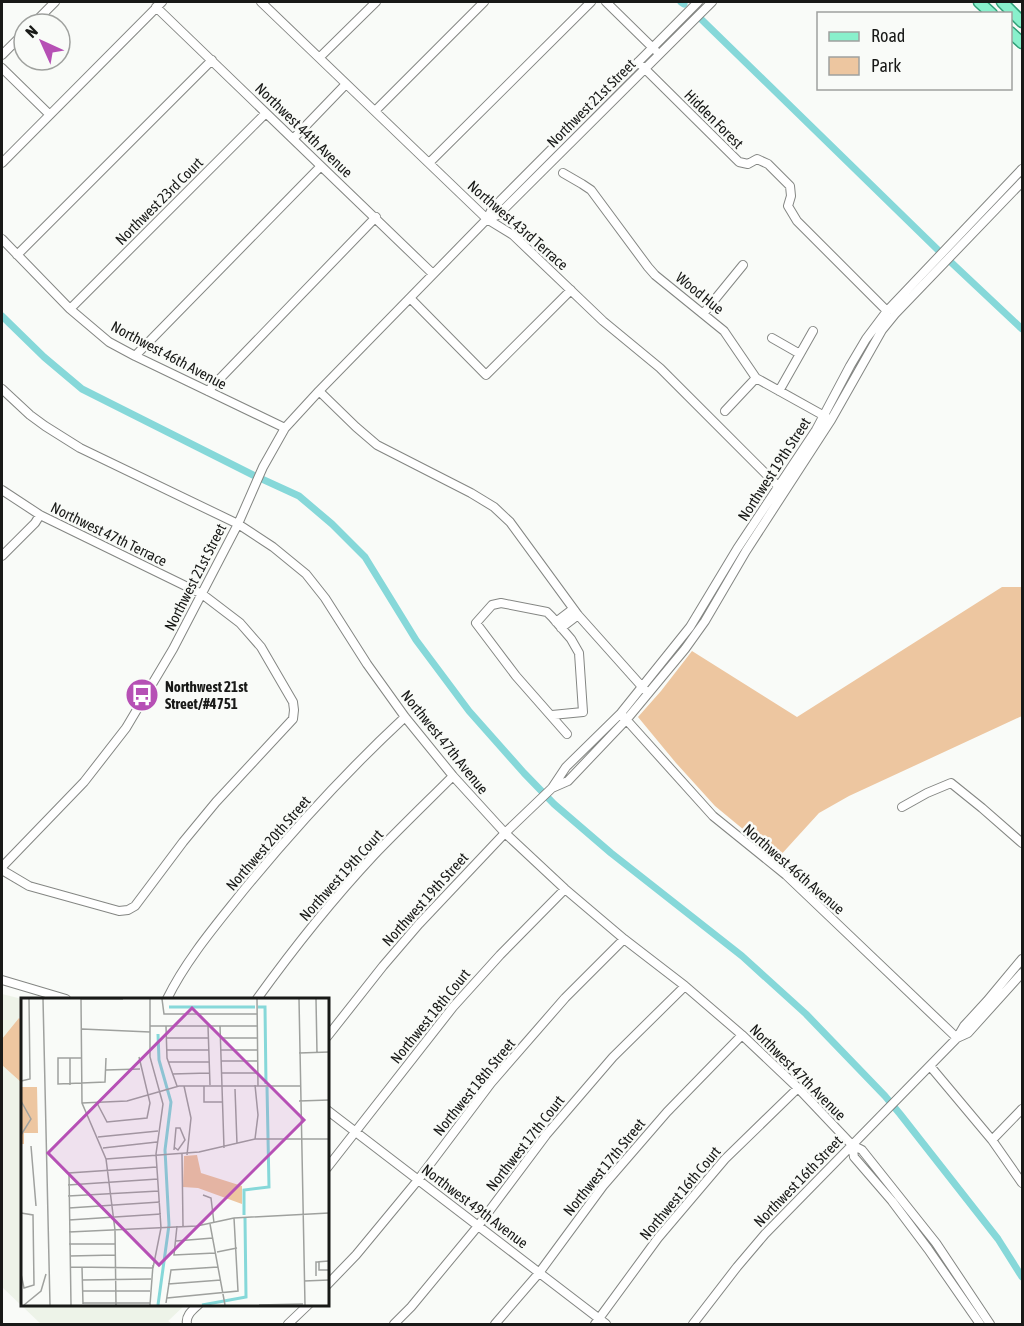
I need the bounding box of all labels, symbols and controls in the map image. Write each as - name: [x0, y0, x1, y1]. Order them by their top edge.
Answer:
- north arrow: [12, 12, 72, 72]
- legend: [817, 12, 1012, 90]
- text: N: [22, 22, 41, 41]
- text: Road: [871, 25, 905, 46]
- street label: Northwest 21st Street: [543, 55, 639, 151]
- text: Park: [871, 55, 901, 76]
- street label: Northwest 44th Avenue: [252, 79, 356, 181]
- street label: Hidden Forest: [681, 86, 747, 152]
- street label: Northwest 23rd Court: [112, 154, 206, 248]
- street label: Northwest 43rd Terrace: [464, 177, 572, 273]
- street label: Wood Hue: [673, 269, 727, 317]
- street label: Northwest 46th Avenue: [108, 317, 230, 393]
- street label: Northwest 19th Street: [734, 414, 814, 524]
- street label: Northwest 47th Terrace: [48, 498, 170, 570]
- street label: Northwest 21st Street: [161, 521, 229, 633]
- bus stop icon: Northwest 21st Street/#4751: [124, 677, 160, 713]
- place label: Northwest 21st Street/#4751: [165, 678, 248, 712]
- street label: Northwest 47th Avenue: [398, 687, 492, 797]
- street label: Northwest 20th Street: [222, 792, 314, 894]
- street label: Northwest 46th Avenue: [740, 820, 848, 918]
- street label: Northwest 19th Court: [296, 826, 386, 924]
- street label: Northwest 19th Street: [379, 849, 471, 949]
- street label: Northwest 18th Court: [387, 965, 473, 1067]
- inset map: [21, 998, 328, 1305]
- street label: Northwest 47th Avenue: [747, 1021, 850, 1124]
- street label: Northwest 18th Street: [430, 1035, 518, 1139]
- street label: Northwest 17th Court: [482, 1092, 568, 1194]
- street label: Northwest 17th Street: [560, 1115, 648, 1219]
- street label: Northwest 16th Street: [750, 1132, 846, 1230]
- street label: Northwest 16th Court: [636, 1143, 724, 1243]
- street label: Northwest 49th Avenue: [419, 1161, 532, 1252]

